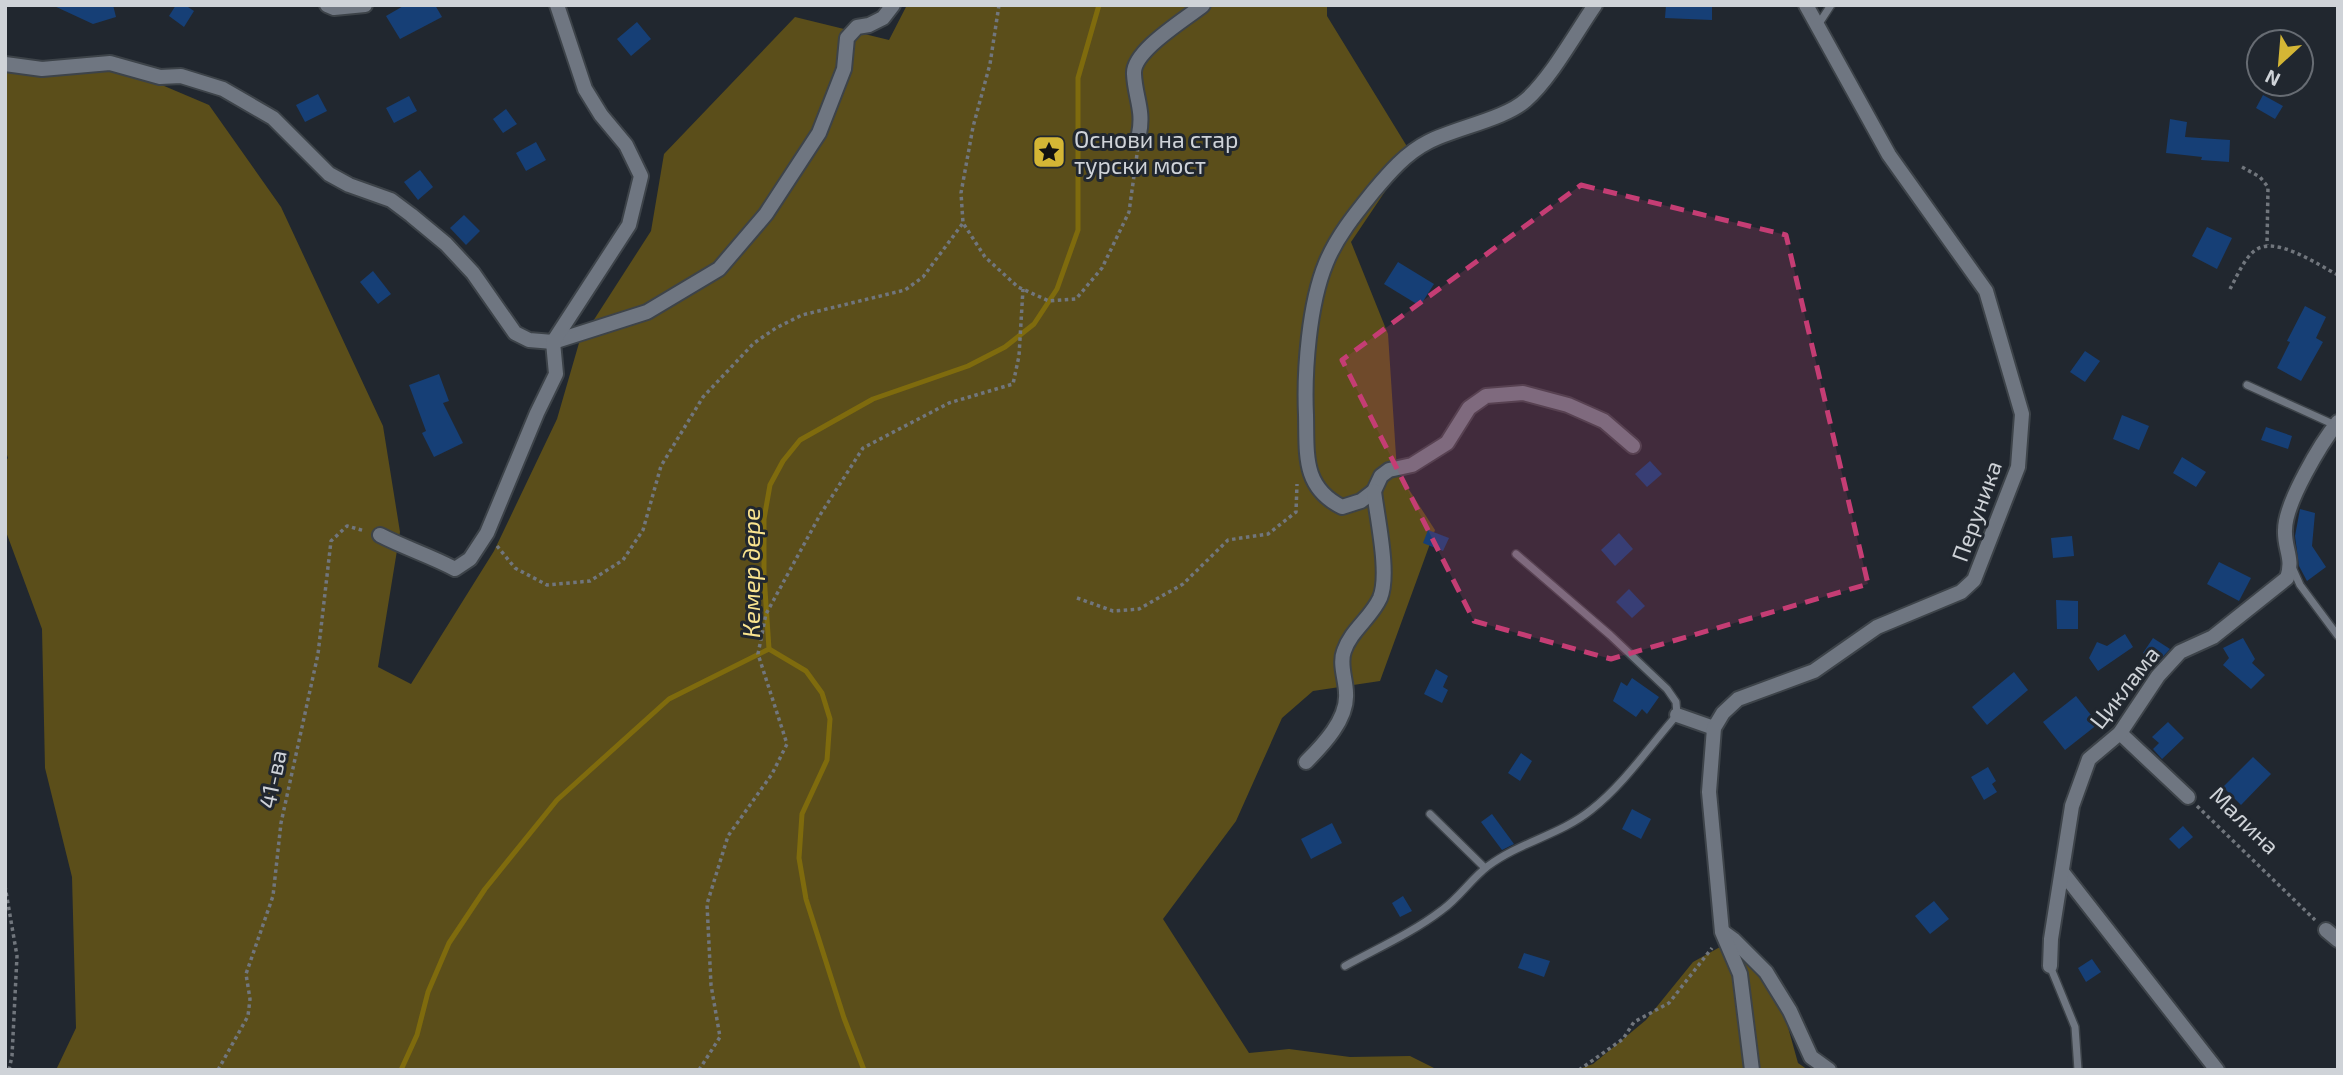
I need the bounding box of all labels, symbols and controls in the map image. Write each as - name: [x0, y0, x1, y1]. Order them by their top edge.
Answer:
- north arrow: [2245, 28, 2315, 98]
- text: N: [2261, 65, 2284, 92]
- place label: Основи на стар турски мост: [1074, 125, 1238, 180]
- place icon: Основи на стар турски мост: [1030, 133, 1068, 171]
- street label: Перуника: [1945, 457, 2008, 566]
- water label: Кемер дере: [736, 508, 765, 638]
- street label: Циклама: [2083, 640, 2165, 734]
- street label: 41-ва: [252, 747, 292, 811]
- street label: Малина: [2205, 780, 2285, 860]

